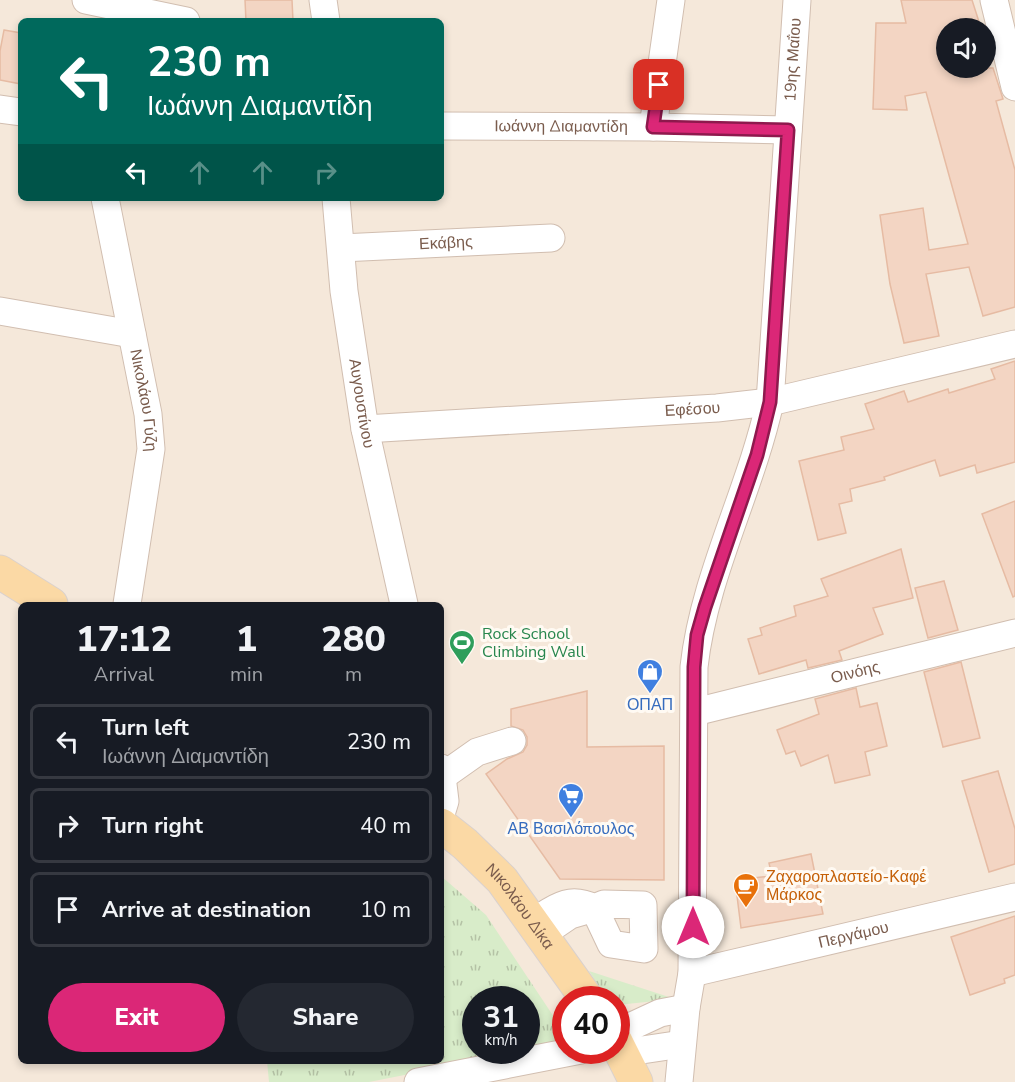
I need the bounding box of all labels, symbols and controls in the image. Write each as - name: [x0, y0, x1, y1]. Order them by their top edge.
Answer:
- street label: 19ης Μαΐου: [779, 17, 807, 102]
- map controls: [936, 18, 996, 78]
- button: sound: [936, 18, 996, 78]
- text: 230 m: [147, 34, 271, 91]
- icon: left: [48, 42, 126, 120]
- pin: [633, 59, 684, 110]
- icon: arrive: [642, 68, 675, 101]
- text: Ιωάννη Διαμαντίδη: [147, 88, 372, 125]
- street label: Ιωάννη Διαμαντίδη: [494, 115, 628, 138]
- icon: left: [120, 156, 153, 189]
- icon: ahead: [183, 156, 216, 189]
- icon: ahead: [246, 156, 279, 189]
- icon: right: [309, 156, 342, 189]
- street label: Εκάβης: [419, 231, 473, 255]
- street label: Νικολάου Γύζη: [124, 347, 162, 452]
- street label: Αυγουστίνου: [343, 357, 380, 450]
- street label: Εφέσου: [664, 397, 721, 422]
- text: 17:12: [76, 615, 172, 664]
- text: 1: [236, 615, 257, 664]
- text: 280: [321, 615, 386, 664]
- place label: Rock School Climbing Wall: [482, 623, 585, 663]
- sports icon: Rock School Climbing Wall: [447, 628, 477, 666]
- street label: Οινόης: [829, 656, 882, 689]
- shop icon: ΟΠΑΠ: [635, 657, 665, 695]
- text: Arrival: [94, 661, 154, 688]
- text: min: [230, 661, 263, 688]
- text: m: [345, 661, 362, 688]
- place label: ΟΠΑΠ: [627, 694, 673, 716]
- text: Turn left: [102, 713, 189, 743]
- icon: left: [51, 725, 84, 758]
- text: 230 m: [347, 727, 411, 757]
- text: Ιωάννη Διαμαντίδη: [102, 743, 269, 770]
- supermarket icon: ΑΒ Βασιλόπουλος: [556, 781, 586, 819]
- icon: right: [51, 809, 84, 842]
- text: Turn right: [102, 811, 203, 841]
- text: 40 m: [360, 811, 411, 841]
- place label: ΑΒ Βασιλόπουλος: [508, 818, 635, 840]
- street label: Νικολάου Δίκα: [480, 858, 559, 954]
- place label: Ζαχαροπλαστείο-Καφέ Μάρκος: [766, 866, 926, 906]
- cafe icon: Ζαχαροπλαστείο-Καφέ Μάρκος: [731, 871, 761, 909]
- icon: arrive: [51, 893, 84, 926]
- text: Arrive at destination: [102, 895, 311, 925]
- text: 10 m: [360, 895, 411, 925]
- position arrow: [661, 895, 725, 959]
- street label: Περγάμου: [816, 916, 891, 954]
- button: Exit: [48, 983, 225, 1052]
- button: Share: [237, 983, 414, 1052]
- speed limit sign: 40: [552, 986, 630, 1064]
- text: 31: [483, 997, 519, 1038]
- text: km/h: [484, 1030, 518, 1050]

